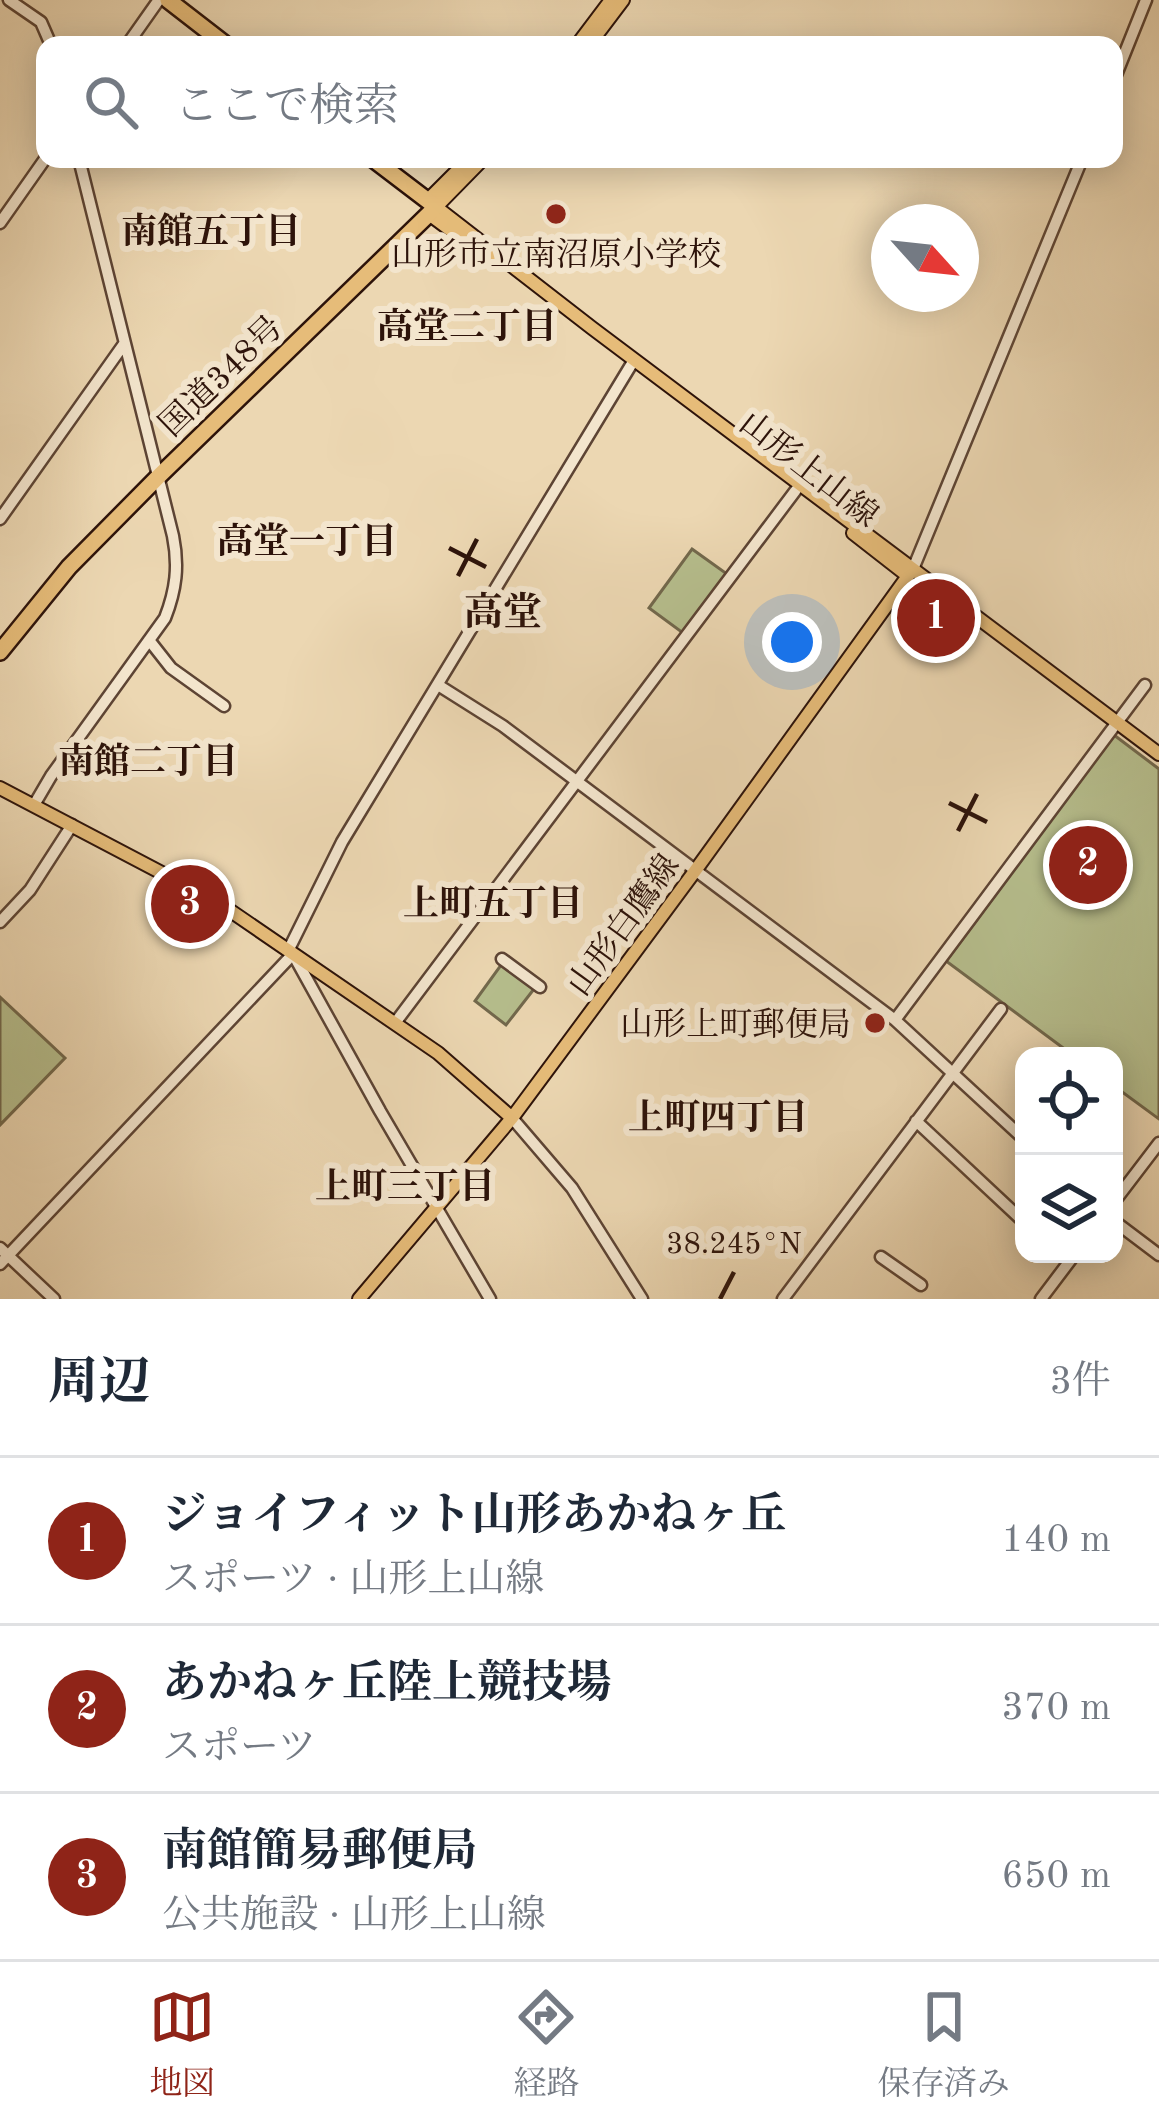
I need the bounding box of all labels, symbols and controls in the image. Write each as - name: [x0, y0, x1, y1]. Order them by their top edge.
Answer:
- search box: [36, 36, 1123, 168]
- icon: search: [78, 69, 144, 135]
- text: ここで検索: [174, 86, 399, 131]
- marker: 山形市立南沼原小学校: [543, 201, 569, 227]
- north arrow: [871, 204, 979, 312]
- district label: 南館五丁目: [121, 212, 301, 252]
- place label: 山形市立南沼原小学校: [391, 237, 721, 273]
- district label: 高堂二丁目: [377, 307, 557, 347]
- street label: 国道348号: [153, 309, 290, 444]
- street label: 山形上山線: [733, 405, 885, 535]
- district label: 高堂一丁目: [217, 522, 397, 562]
- pin: 1: [897, 573, 975, 663]
- district label: 高堂: [464, 591, 542, 634]
- your location: [762, 612, 822, 672]
- district label: 南館二丁目: [58, 742, 238, 782]
- pin: 2: [1049, 820, 1127, 910]
- street label: 山形白鷹線: [561, 848, 687, 1002]
- pin: 3: [151, 859, 229, 949]
- district label: 上町五丁目: [403, 884, 583, 924]
- place label: 山形上町郵便局: [620, 1007, 851, 1043]
- marker: 山形上町郵便局: [862, 1010, 888, 1036]
- map controls: [1015, 1047, 1123, 1263]
- button: locate: [1015, 1047, 1123, 1155]
- district label: 上町四丁目: [628, 1098, 808, 1138]
- button: layers: [1015, 1155, 1123, 1263]
- district label: 上町三丁目: [315, 1167, 495, 1207]
- text: 38.245°N: [666, 1230, 802, 1260]
- text: 周辺: [48, 1359, 150, 1410]
- text: 3件: [1049, 1363, 1111, 1402]
- text: ジョイフィット山形あかねヶ丘: [162, 1495, 786, 1540]
- text: 1: [76, 1521, 98, 1560]
- text: 140 m: [1001, 1521, 1111, 1560]
- text: スポーツ · 山形上山線: [162, 1561, 544, 1600]
- text: あかねヶ丘陸上競技場: [162, 1663, 612, 1708]
- text: 2: [76, 1689, 98, 1728]
- text: 370 m: [1001, 1689, 1111, 1728]
- text: スポーツ: [162, 1729, 316, 1768]
- text: 南館簡易郵便局: [162, 1831, 477, 1876]
- text: 3: [76, 1857, 98, 1896]
- text: 650 m: [1001, 1857, 1111, 1896]
- text: 公共施設 · 山形上山線: [162, 1897, 546, 1936]
- tab: 地図: [149, 1984, 215, 2106]
- tab: 経路: [513, 1984, 579, 2106]
- tab: 保存済み: [878, 1984, 1010, 2106]

